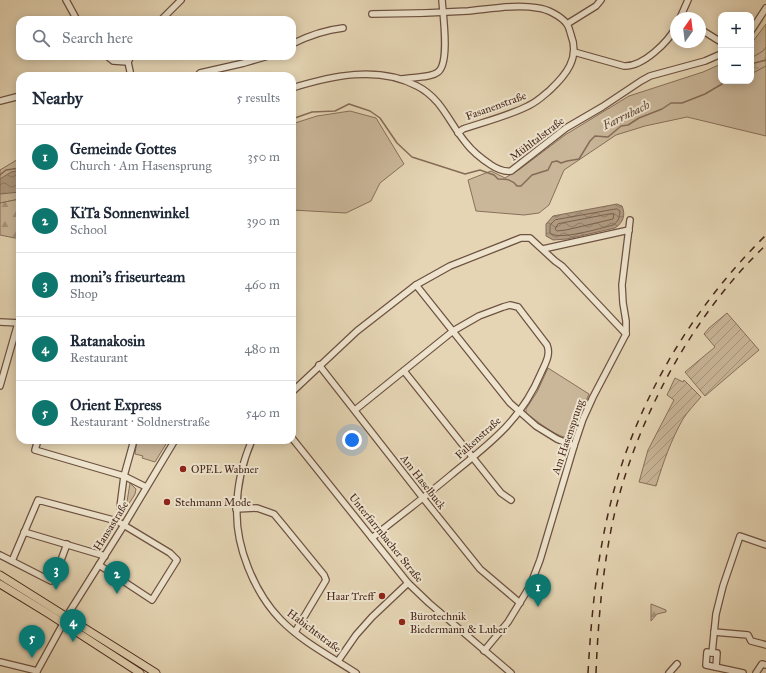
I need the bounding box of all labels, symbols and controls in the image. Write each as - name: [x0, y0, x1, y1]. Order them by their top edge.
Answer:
- north arrow: [670, 12, 706, 48]
- map controls: [718, 12, 754, 84]
- button: +: [718, 12, 754, 48]
- search box: [16, 16, 296, 60]
- icon: search: [30, 27, 52, 49]
- text: Search here: [62, 29, 133, 47]
- button: −: [718, 48, 754, 84]
- text: Nearby: [32, 88, 83, 109]
- street label: Fasanenstraße: [464, 89, 529, 123]
- text: 5 results: [236, 90, 280, 106]
- water label: Farrnbach: [599, 98, 652, 133]
- street label: Mühltalstraße: [507, 114, 567, 164]
- text: Gemeinde Gottes: [70, 140, 176, 158]
- text: 1: [42, 149, 48, 165]
- text: 350 m: [247, 149, 280, 165]
- text: Church · Am Hasensprung: [70, 158, 211, 174]
- text: KiTa Sonnenwinkel: [70, 204, 189, 222]
- text: 2: [42, 213, 48, 229]
- text: 390 m: [247, 213, 280, 229]
- text: School: [70, 222, 107, 238]
- text: moni's friseurteam: [70, 268, 185, 286]
- text: 3: [42, 277, 48, 293]
- text: 460 m: [245, 277, 280, 293]
- text: Shop: [70, 286, 98, 302]
- text: Ratanakosin: [70, 332, 145, 350]
- text: 4: [41, 341, 49, 357]
- text: 480 m: [245, 341, 280, 357]
- text: Restaurant: [70, 350, 128, 366]
- text: Orient Express: [70, 396, 162, 414]
- street label: Am Hasensprung: [549, 397, 587, 477]
- text: 5: [42, 405, 48, 421]
- text: 540 m: [246, 405, 280, 421]
- text: Restaurant · Soldnerstraße: [70, 414, 210, 430]
- street label: Falkenstraße: [452, 414, 504, 462]
- your location: [342, 430, 362, 450]
- street label: Am Haselbuck: [397, 451, 449, 513]
- place label: OPEL Wabner: [191, 463, 259, 476]
- marker: OPEL Wabner: [178, 464, 188, 474]
- street label: Unterfarrnbacher Straße: [346, 491, 426, 585]
- place label: Stehmann Mode: [175, 496, 251, 509]
- marker: Stehmann Mode: [162, 497, 172, 507]
- street label: Hansastraße: [91, 499, 131, 553]
- pin: 3: [43, 557, 69, 590]
- pin: 2: [104, 561, 130, 594]
- pin: 1: [525, 574, 551, 607]
- place label: Haar Treff: [326, 590, 376, 603]
- marker: Haar Treff: [377, 591, 387, 601]
- street label: Habichtstraße: [285, 607, 344, 656]
- pin: 4: [60, 609, 86, 642]
- place label: Bürotechnik Biedermann & Luber: [410, 610, 508, 636]
- marker: Bürotechnik Biedermann & Luber: [397, 617, 407, 627]
- pin: 5: [19, 625, 45, 658]

